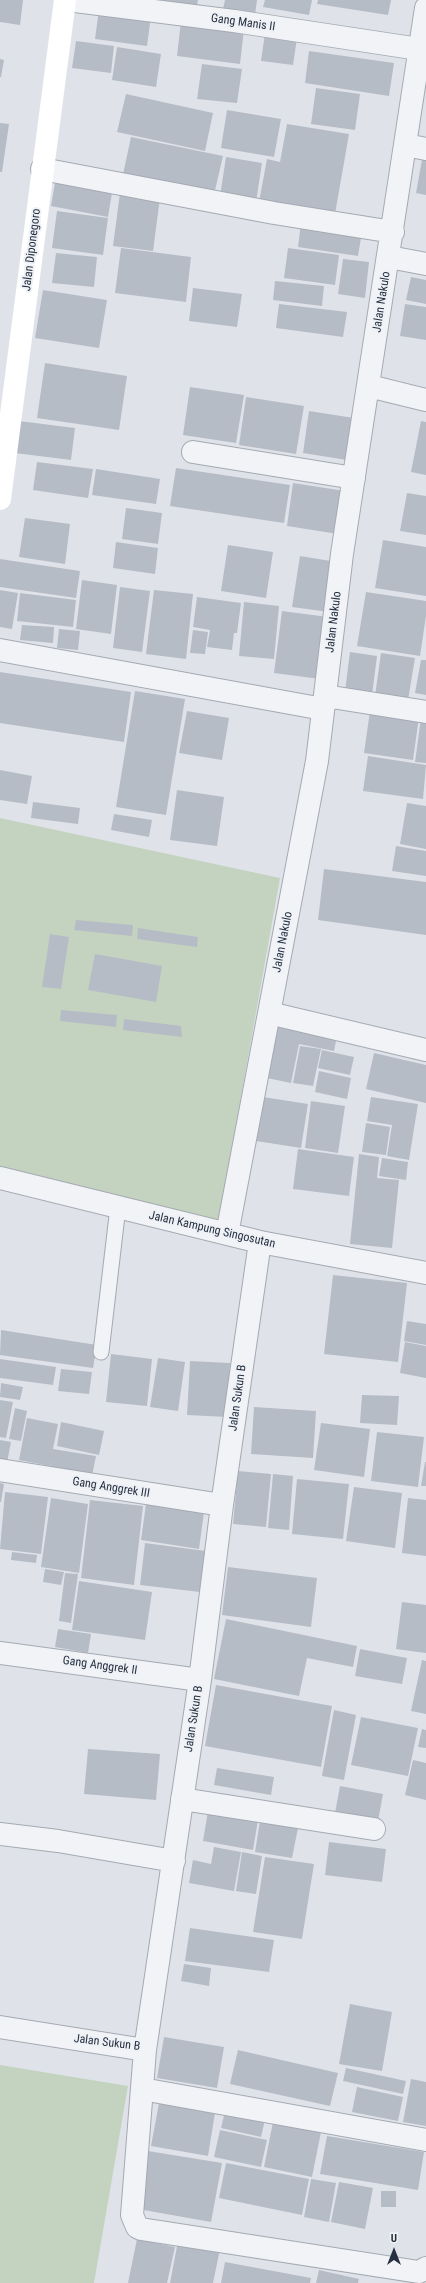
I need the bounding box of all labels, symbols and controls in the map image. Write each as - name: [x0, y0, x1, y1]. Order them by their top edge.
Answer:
- street label: Gang Manis II: [210, 11, 276, 35]
- street label: Jalan Diponegoro: [20, 208, 44, 292]
- street label: Jalan Nakulo: [370, 270, 394, 334]
- street label: Jalan Nakulo: [323, 590, 345, 654]
- street label: Jalan Nakulo: [270, 910, 296, 974]
- street label: Jalan Kampung Singosutan: [147, 1208, 277, 1252]
- street label: Jalan Sukun B: [226, 1364, 250, 1432]
- street label: Gang Anggrek III: [71, 1475, 151, 1501]
- street label: Gang Anggrek II: [62, 1654, 138, 1678]
- street label: Jalan Sukun B: [182, 1685, 206, 1753]
- street label: Jalan Sukun B: [73, 2032, 141, 2054]
- north arrow: [374, 2231, 414, 2271]
- text: U: [391, 2232, 397, 2245]

